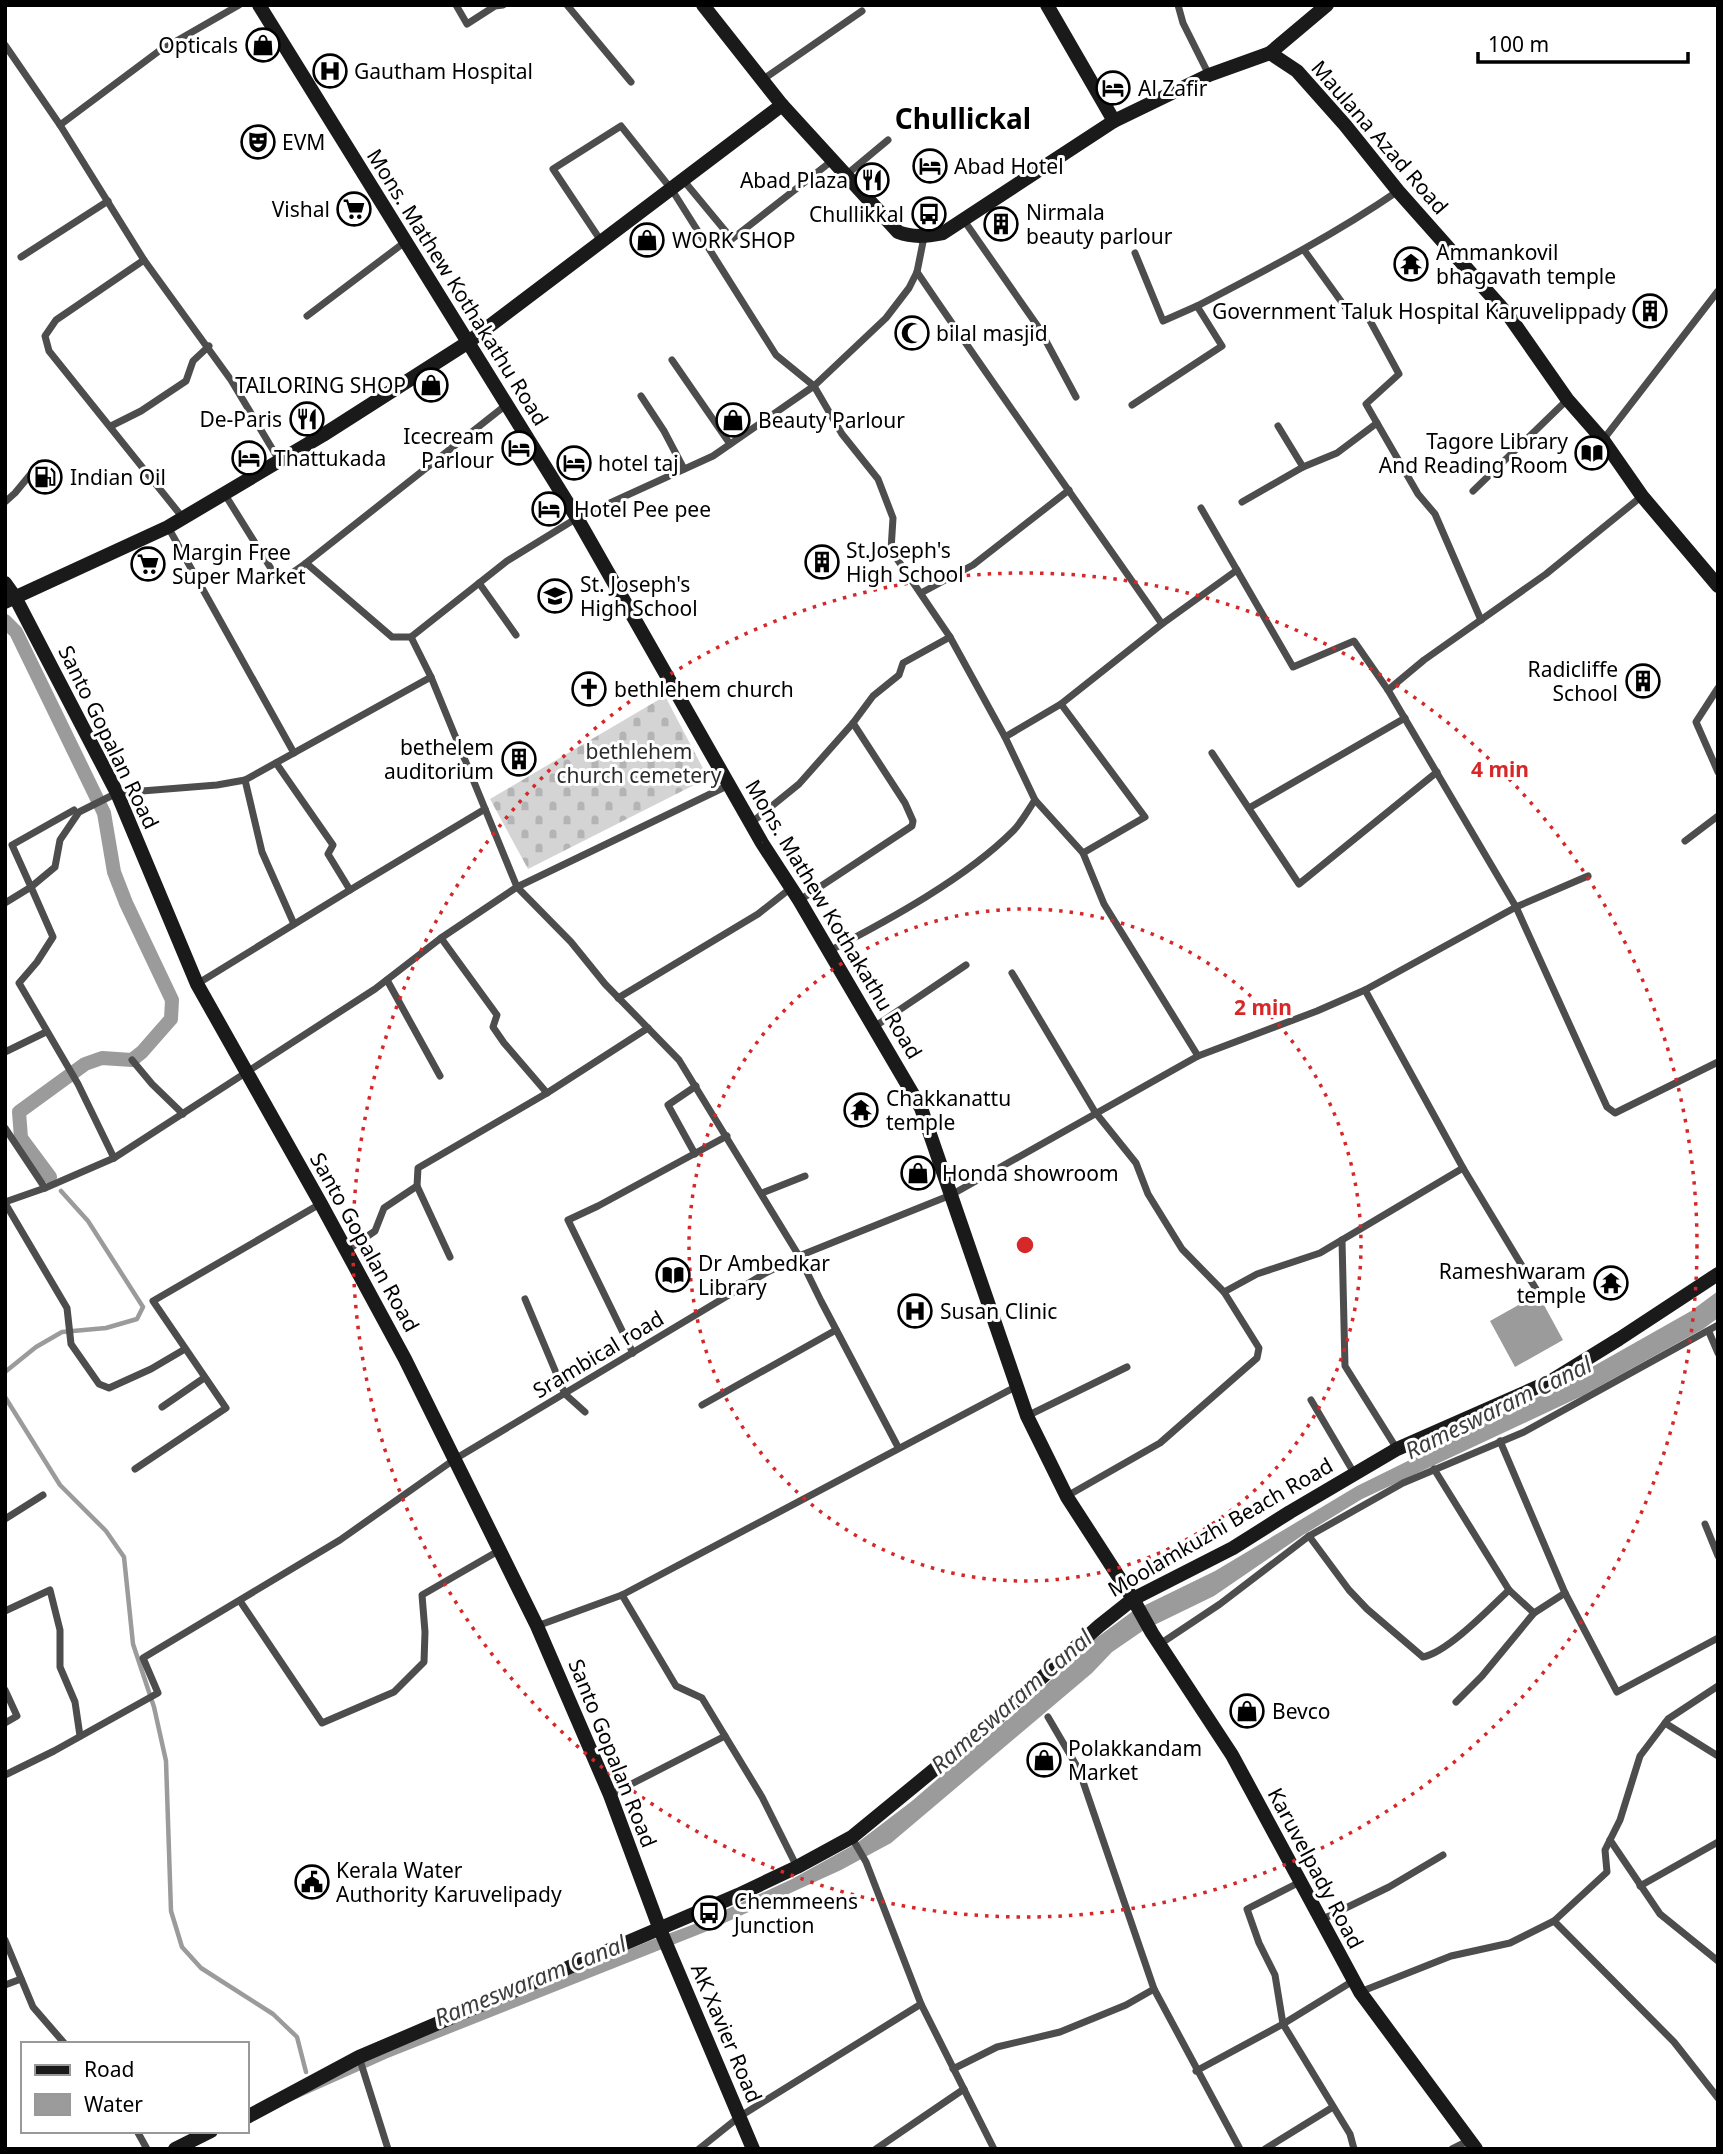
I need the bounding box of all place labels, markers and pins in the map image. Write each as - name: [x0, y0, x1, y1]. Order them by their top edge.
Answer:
- shop icon: Opticals: [244, 26, 282, 64]
- place label: Opticals: [158, 31, 238, 59]
- hospital icon: Gautham Hospital: [311, 52, 349, 90]
- place label: Gautham Hospital: [354, 57, 533, 85]
- hotel icon: Al Zafir: [1094, 69, 1132, 107]
- place label: Al Zafir: [1138, 74, 1208, 102]
- theatre icon: EVM: [239, 123, 277, 161]
- place label: EVM: [282, 128, 325, 156]
- hotel icon: Abad Hotel: [911, 147, 949, 185]
- place label: Abad Hotel: [954, 152, 1064, 180]
- restaurant icon: Abad Plaza: [853, 161, 891, 199]
- place label: Abad Plaza: [740, 166, 848, 194]
- supermarket icon: Vishal: [335, 190, 373, 228]
- place label: Vishal: [272, 195, 330, 223]
- bus stop icon: Chullikkal: [910, 195, 948, 233]
- place label: Nirmala beauty parlour: [1026, 198, 1173, 250]
- place label: Chullikkal: [809, 200, 904, 228]
- building icon: Nirmala beauty parlour: [982, 205, 1020, 243]
- shop icon: WORK SHOP: [628, 221, 666, 259]
- place label: WORK SHOP: [672, 226, 795, 254]
- place label: Ammankovil bhagavath temple: [1436, 238, 1616, 290]
- temple icon: Ammankovil bhagavath temple: [1392, 245, 1430, 283]
- building icon: Government Taluk Hospital Karuvelippady: [1631, 292, 1669, 330]
- place label: Government Taluk Hospital Karuvelippady: [1212, 297, 1626, 325]
- mosque icon: bilal masjid: [893, 314, 931, 352]
- place label: bilal masjid: [936, 319, 1048, 347]
- shop icon: TAILORING SHOP: [412, 366, 450, 404]
- place label: TAILORING SHOP: [235, 371, 406, 399]
- restaurant icon: De-Paris: [288, 400, 326, 438]
- shop icon: Beauty Parlour: [714, 401, 752, 439]
- place label: De-Paris: [199, 405, 282, 433]
- place label: Beauty Parlour: [758, 406, 905, 434]
- place label: Icecream Parlour: [403, 422, 494, 474]
- place label: Tagore Library And Reading Room: [1379, 427, 1568, 479]
- hotel icon: Icecream Parlour: [500, 429, 538, 467]
- library icon: Tagore Library And Reading Room: [1573, 434, 1611, 472]
- hotel icon: Thattukada: [230, 439, 268, 477]
- place label: Thattukada: [274, 444, 386, 472]
- hotel icon: hotel taj: [555, 444, 593, 482]
- place label: hotel taj: [598, 449, 679, 477]
- fuel station icon: Indian Oil: [26, 458, 64, 496]
- place label: Indian Oil: [70, 463, 166, 491]
- hotel icon: Hotel Pee pee: [530, 490, 568, 528]
- place label: Hotel Pee pee: [574, 495, 711, 523]
- place label: St.Joseph's High School: [846, 536, 964, 588]
- place label: Margin Free Super Market: [172, 538, 306, 590]
- building icon: St.Joseph's High School: [803, 543, 841, 581]
- supermarket icon: Margin Free Super Market: [129, 545, 167, 583]
- place label: St. Joseph's High School: [580, 570, 698, 622]
- school or university icon: St. Joseph's High School: [536, 577, 574, 615]
- place label: Radicliffe School: [1528, 655, 1618, 707]
- building icon: Radicliffe School: [1624, 662, 1662, 700]
- church icon: bethlehem church: [570, 670, 608, 708]
- place label: bethlehem church: [614, 675, 794, 703]
- place label: bethelem auditorium: [384, 733, 494, 785]
- building icon: bethelem auditorium: [500, 740, 538, 778]
- place label: Chakkanattu temple: [886, 1084, 1011, 1136]
- temple icon: Chakkanattu temple: [842, 1091, 880, 1129]
- shop icon: Honda showroom: [899, 1154, 937, 1192]
- place label: Honda showroom: [942, 1159, 1119, 1187]
- centre of rings: [1013, 1233, 1037, 1257]
- place label: Dr Ambedkar Library: [698, 1249, 830, 1301]
- library icon: Dr Ambedkar Library: [654, 1256, 692, 1294]
- place label: Rameshwaram temple: [1439, 1257, 1586, 1309]
- temple icon: Rameshwaram temple: [1592, 1264, 1630, 1302]
- hospital icon: Susan Clinic: [896, 1292, 934, 1330]
- place label: Susan Clinic: [940, 1297, 1057, 1325]
- shop icon: Bevco: [1228, 1692, 1266, 1730]
- place label: Bevco: [1272, 1697, 1331, 1725]
- place label: Polakkandam Market: [1068, 1734, 1202, 1786]
- shop icon: Polakkandam Market: [1025, 1741, 1063, 1779]
- place label: Kerala Water Authority Karuvelipady: [336, 1856, 562, 1908]
- public building icon: Kerala Water Authority Karuvelipady: [293, 1863, 331, 1901]
- place label: Chemmeens Junction: [732, 1887, 858, 1939]
- bus stop icon: Chemmeens Junction: [690, 1894, 728, 1932]

